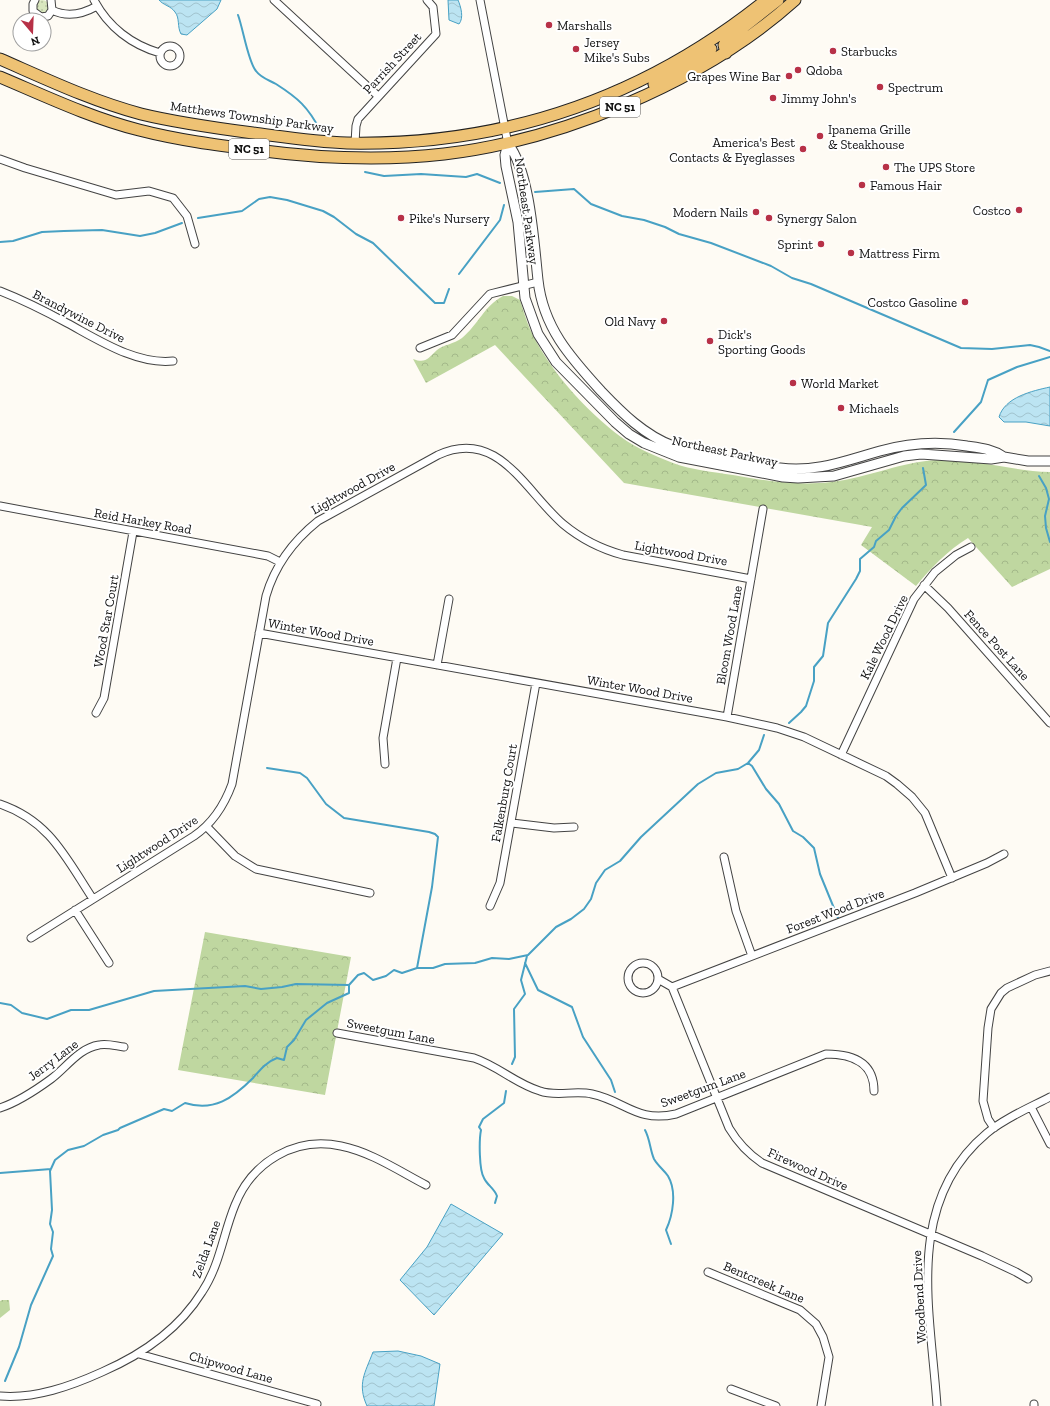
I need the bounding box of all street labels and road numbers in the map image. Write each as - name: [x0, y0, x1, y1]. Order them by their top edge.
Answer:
- street label: Parrish Street: [360, 29, 424, 97]
- road number: NC 51: [600, 97, 640, 117]
- street label: Matthews Township Parkway: [169, 98, 335, 136]
- road number: NC 51: [229, 139, 269, 159]
- street label: Northeast Parkway: [512, 157, 542, 266]
- street label: Brandywine Drive: [30, 286, 128, 346]
- street label: Northeast Parkway: [671, 432, 780, 470]
- street label: Lightwood Drive: [308, 459, 398, 517]
- street label: Reid Harkey Road: [93, 505, 193, 537]
- street label: Lightwood Drive: [634, 537, 728, 569]
- street label: Wood Star Court: [90, 573, 122, 669]
- street label: Bloom Wood Lane: [713, 584, 745, 686]
- street label: Kale Wood Drive: [857, 592, 911, 682]
- street label: Fence Post Lane: [961, 607, 1033, 683]
- street label: Winter Wood Drive: [267, 615, 375, 649]
- street label: Winter Wood Drive: [586, 672, 694, 706]
- street label: Falkenburg Court: [488, 743, 520, 843]
- street label: Lightwood Drive: [114, 812, 200, 876]
- street label: Forest Wood Drive: [784, 885, 886, 937]
- street label: Sweetgum Lane: [346, 1015, 436, 1047]
- street label: Jerry Lane: [25, 1036, 81, 1084]
- street label: Sweetgum Lane: [659, 1066, 747, 1110]
- street label: Firewood Drive: [766, 1145, 850, 1193]
- street label: Zelda Lane: [189, 1218, 223, 1280]
- street label: Woodbend Drive: [909, 1250, 929, 1344]
- street label: Bentcreek Lane: [721, 1258, 807, 1306]
- street label: Chipwood Lane: [187, 1348, 275, 1386]

